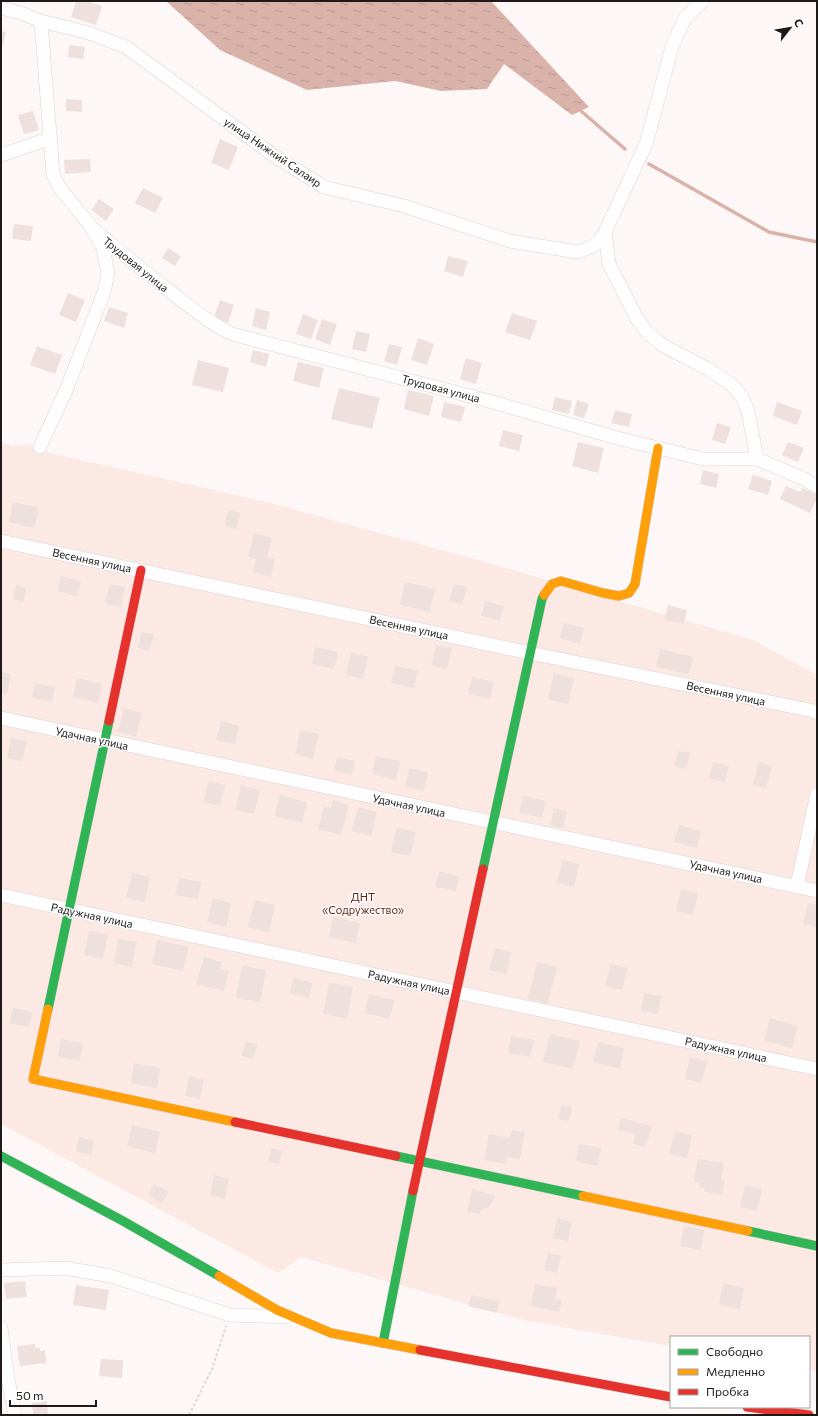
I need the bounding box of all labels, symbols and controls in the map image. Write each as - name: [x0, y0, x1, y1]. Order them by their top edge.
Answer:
- north arrow: [770, 8, 810, 48]
- text: С: [791, 16, 807, 30]
- street label: улица Нижний Салаир: [222, 115, 324, 189]
- street label: Трудовая улица: [101, 234, 171, 294]
- street label: Трудовая улица: [401, 371, 481, 405]
- street label: Весенняя улица: [51, 545, 133, 575]
- street label: Весенняя улица: [368, 612, 450, 642]
- street label: Весенняя улица: [685, 678, 767, 708]
- street label: Удачная улица: [54, 724, 130, 752]
- street label: Удачная улица: [371, 791, 447, 819]
- street label: Удачная улица: [688, 857, 764, 885]
- park label: ДНТ «Содружество»: [322, 890, 404, 916]
- street label: Радужная улица: [50, 900, 134, 930]
- street label: Радужная улица: [367, 967, 451, 997]
- street label: Радужная улица: [684, 1034, 768, 1064]
- legend: [670, 1336, 810, 1408]
- text: Свободно: [706, 1344, 763, 1358]
- text: Медленно: [706, 1364, 765, 1378]
- scale bar: [10, 1382, 96, 1408]
- text: Пробка: [706, 1384, 749, 1398]
- text: 50 m: [16, 1388, 44, 1402]

